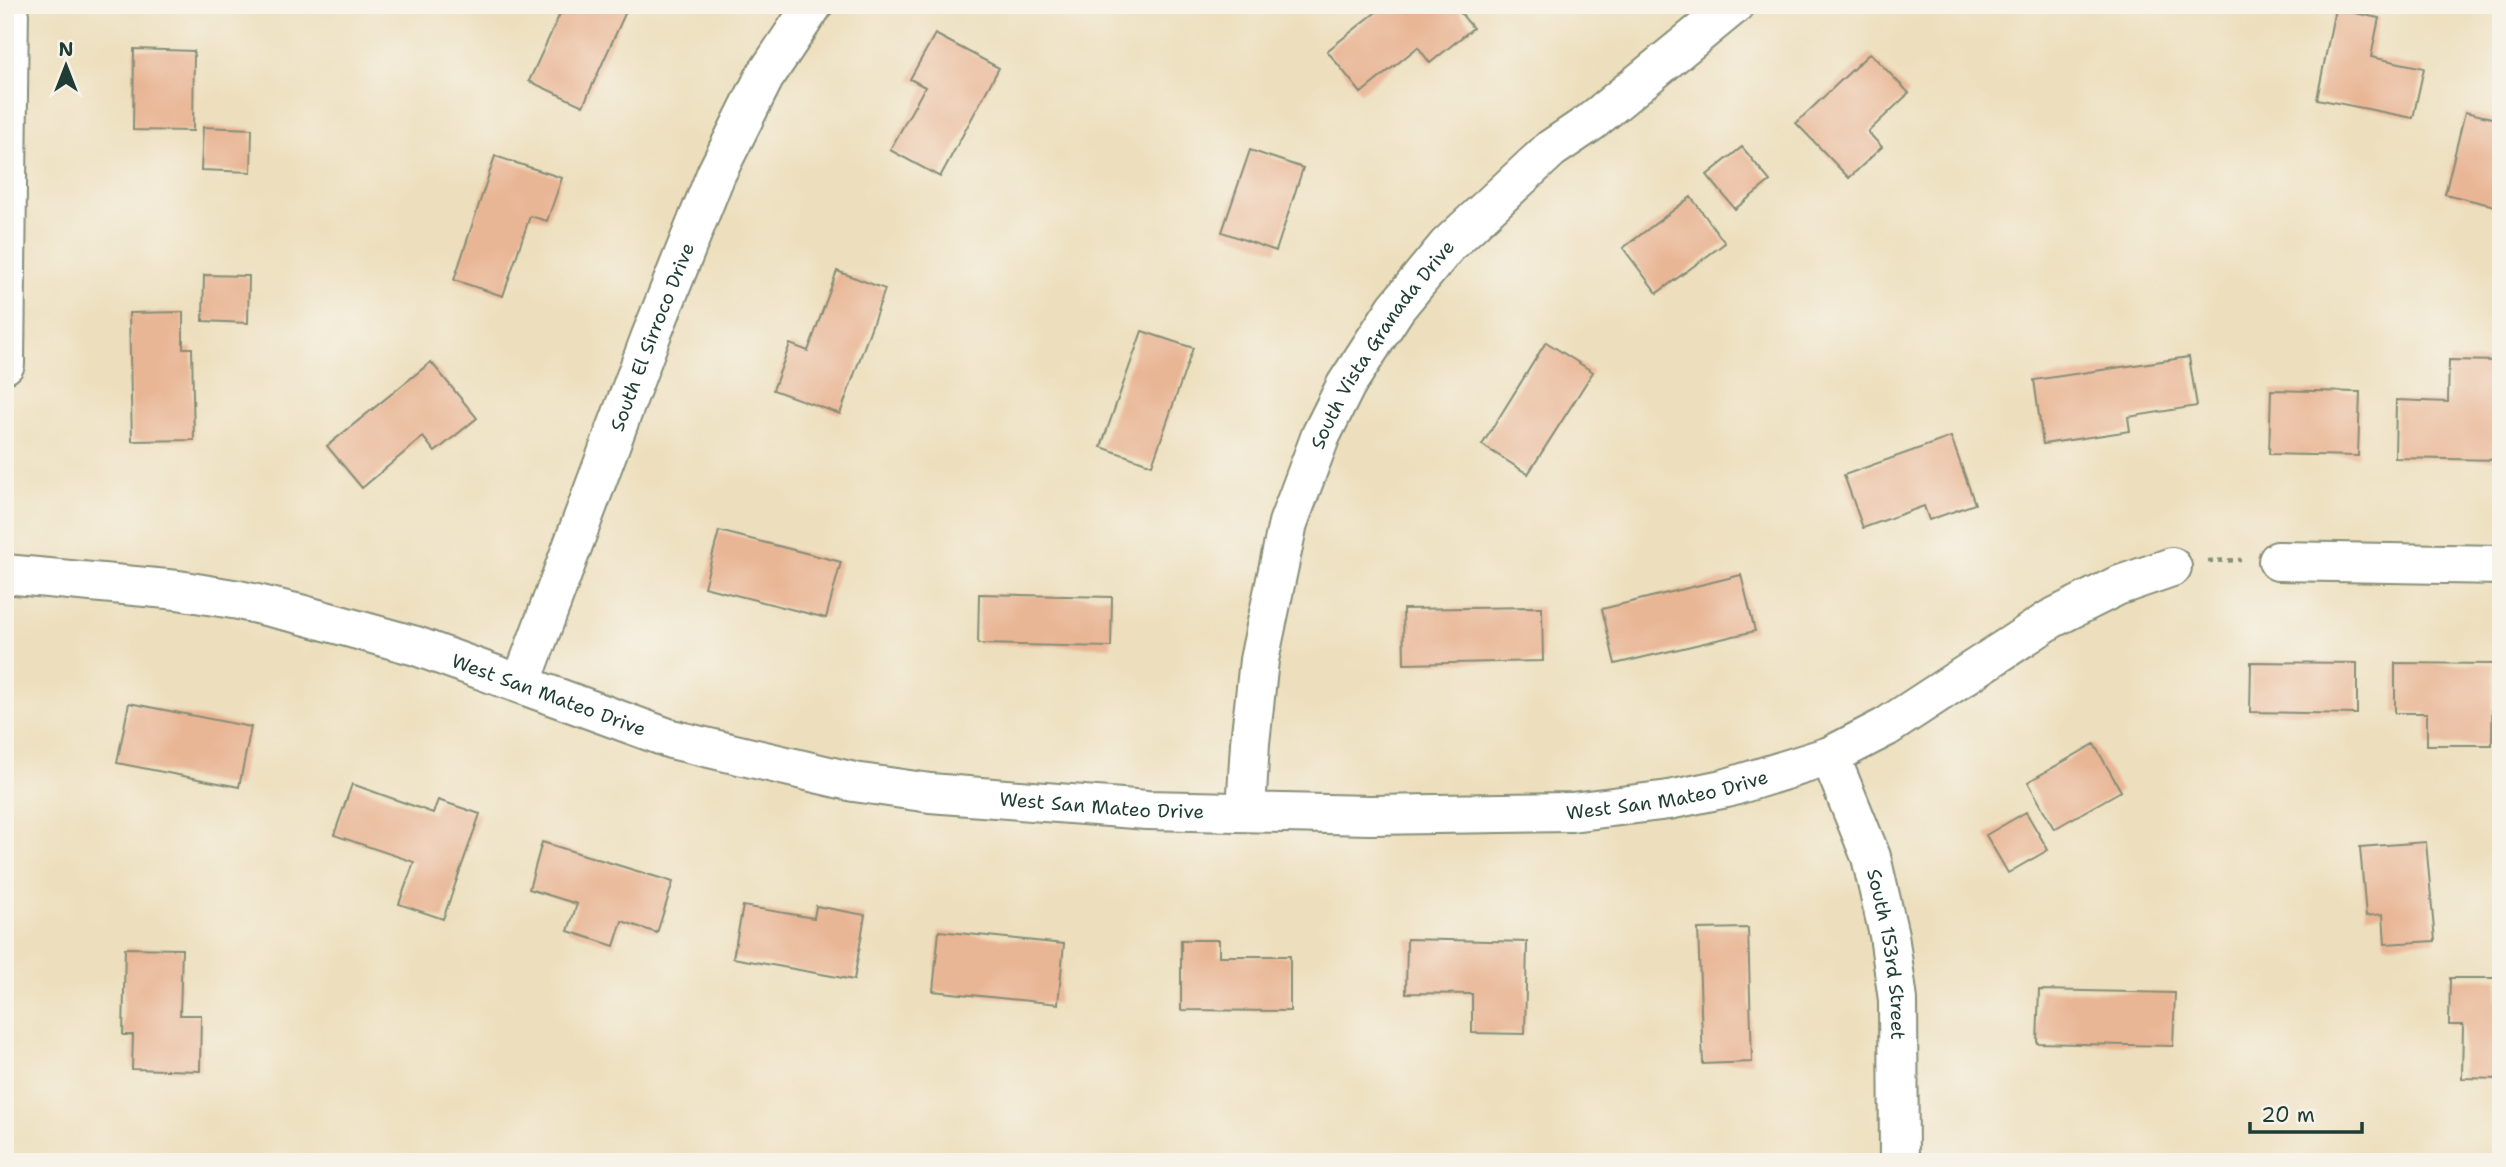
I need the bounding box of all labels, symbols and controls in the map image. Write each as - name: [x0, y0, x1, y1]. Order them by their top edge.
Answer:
- north arrow: [32, 32, 102, 102]
- text: N: [58, 37, 74, 62]
- street label: South Vista Granada Drive: [1304, 235, 1460, 452]
- street label: South El Sirroco Drive: [604, 239, 700, 435]
- street label: West San Mateo Drive: [448, 648, 649, 741]
- street label: West San Mateo Drive: [1565, 764, 1771, 825]
- street label: West San Mateo Drive: [999, 786, 1204, 824]
- street label: South 153rd Street: [1862, 866, 1911, 1040]
- scale bar: [2250, 1090, 2362, 1134]
- text: 20 m: [2261, 1101, 2315, 1129]

